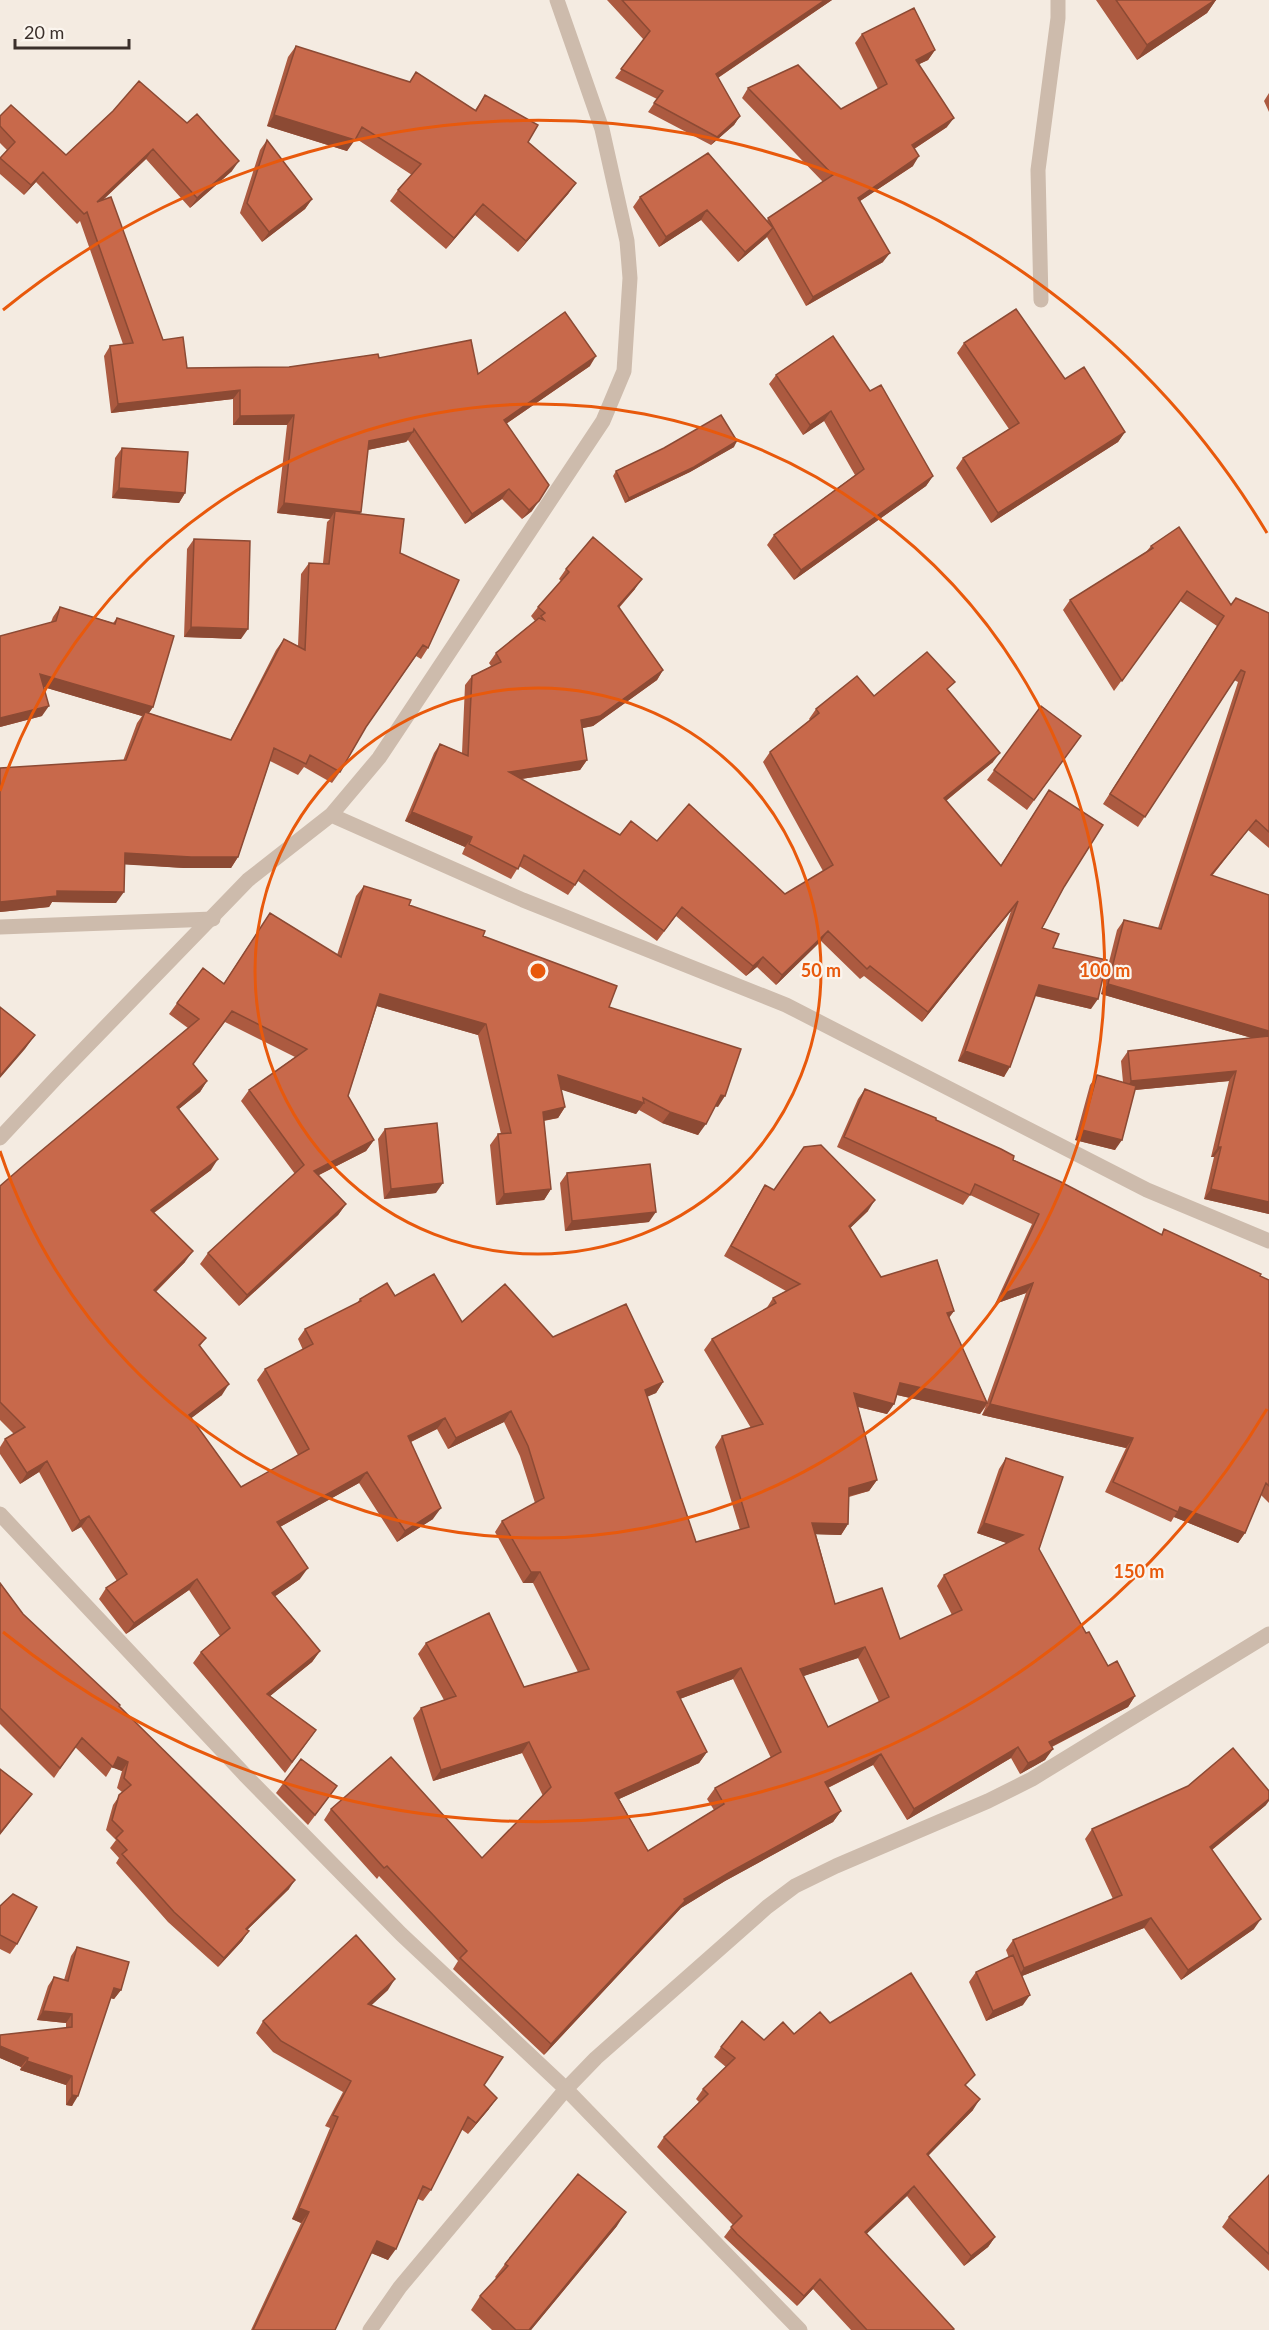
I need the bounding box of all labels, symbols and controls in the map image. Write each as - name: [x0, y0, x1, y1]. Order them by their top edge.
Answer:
- scale bar: [15, 12, 129, 50]
- text: 20 m: [24, 21, 64, 43]
- text: 50 m: [801, 959, 841, 981]
- text: 100 m: [1080, 959, 1130, 981]
- centre of rings: [528, 961, 548, 981]
- text: 150 m: [1114, 1560, 1164, 1582]

